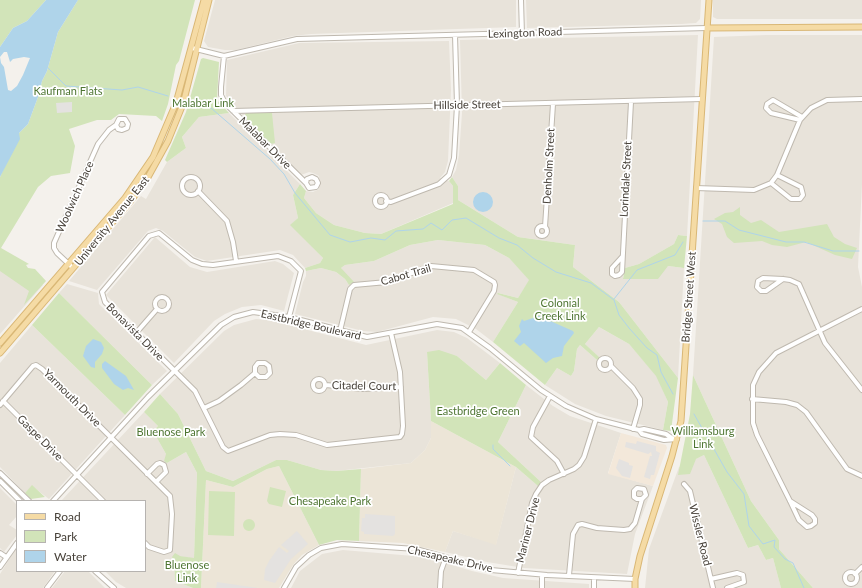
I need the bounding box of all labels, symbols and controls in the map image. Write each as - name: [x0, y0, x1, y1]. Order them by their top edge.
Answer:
- street label: Lexington Road: [488, 25, 562, 41]
- park label: Kaufman Flats: [34, 84, 102, 98]
- park label: Malabar Link: [172, 96, 234, 110]
- street label: Hillside Street: [433, 98, 501, 112]
- street label: Malabar Drive: [236, 114, 294, 172]
- street label: Denholm Street: [540, 128, 558, 204]
- street label: Lorindale Street: [617, 141, 635, 217]
- street label: Woolwich Place: [53, 159, 97, 235]
- street label: University Avenue East: [72, 174, 152, 268]
- street label: Bridge Street West: [679, 251, 699, 343]
- street label: Cabot Trail: [379, 262, 433, 288]
- park label: Colonial Creek Link: [534, 296, 586, 322]
- street label: Bonavista Drive: [103, 300, 167, 364]
- street label: Eastbridge Boulevard: [260, 307, 362, 343]
- street label: Yarmouth Drive: [41, 367, 103, 429]
- street label: Citadel Court: [332, 379, 396, 393]
- park label: Eastbridge Green: [436, 404, 520, 418]
- street label: Gaspe Drive: [14, 412, 66, 464]
- park label: Williamsburg Link: [672, 424, 734, 450]
- park label: Bluenose Park: [137, 425, 205, 439]
- park label: Chesapeake Park: [289, 494, 371, 508]
- street label: Mariner Drive: [513, 496, 543, 564]
- legend: [16, 500, 146, 572]
- street label: Wissler Road: [686, 503, 714, 567]
- text: Road: [54, 509, 81, 524]
- text: Park: [54, 529, 77, 544]
- street label: Chesapeake Drive: [406, 543, 494, 575]
- text: Water: [54, 549, 87, 564]
- park label: Bluenose Link: [165, 558, 209, 584]

